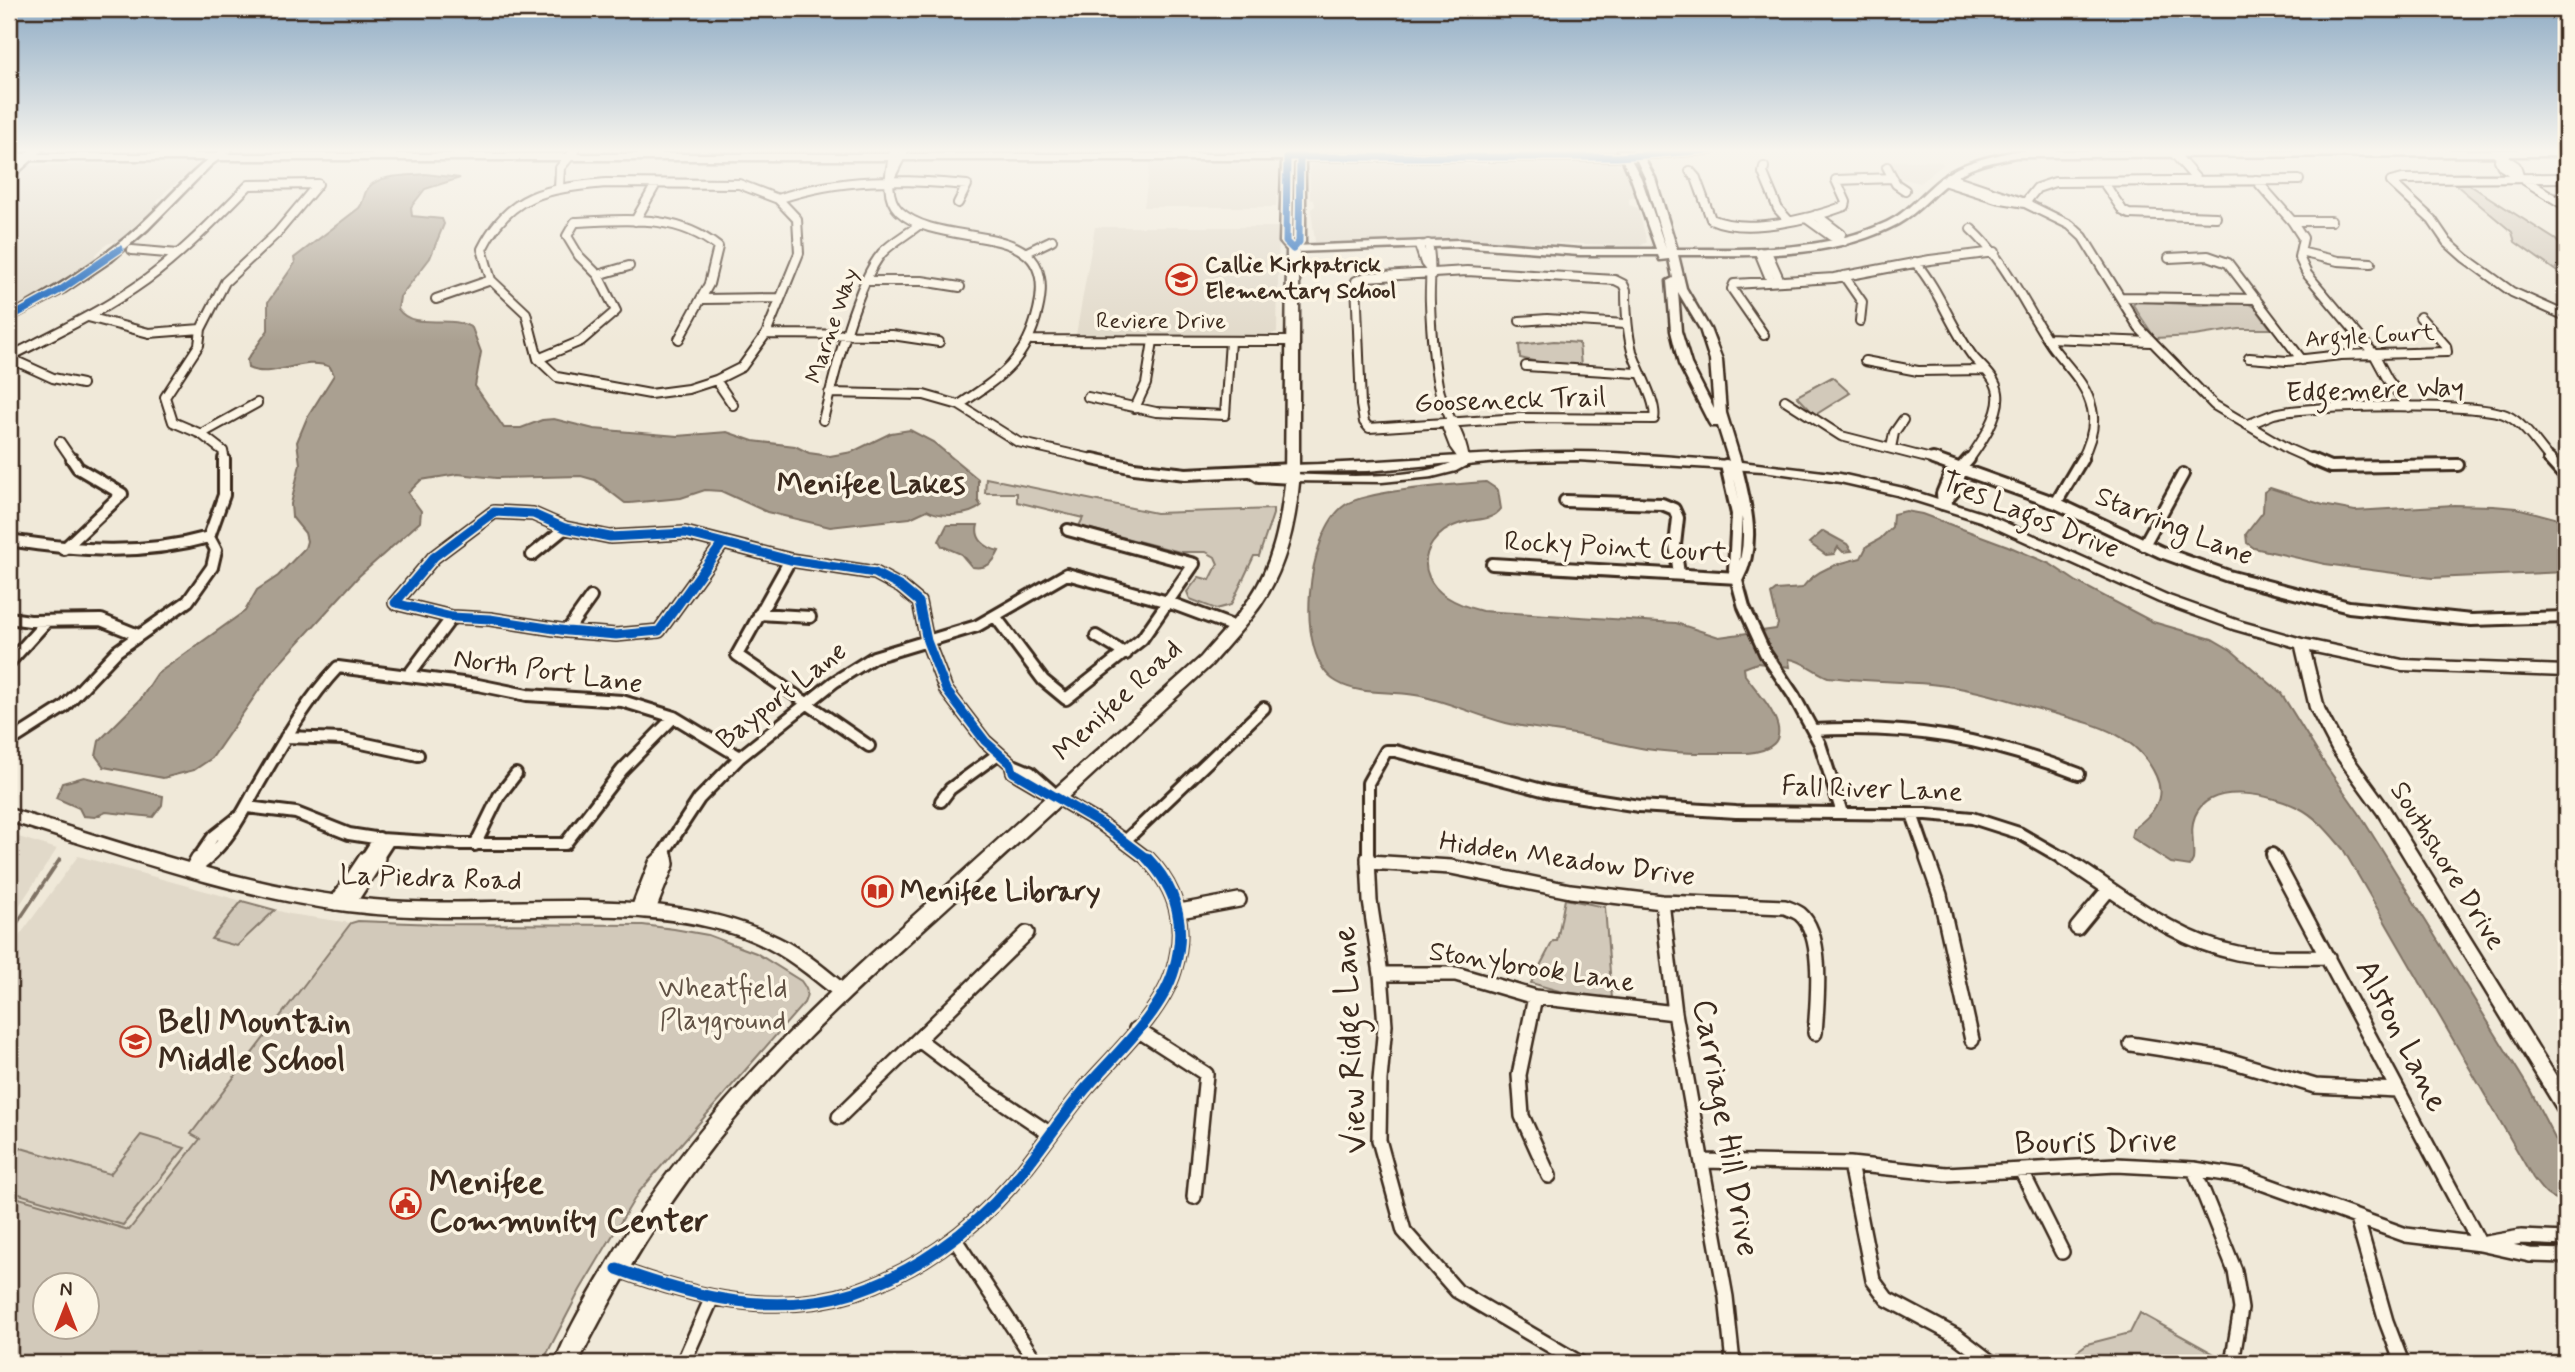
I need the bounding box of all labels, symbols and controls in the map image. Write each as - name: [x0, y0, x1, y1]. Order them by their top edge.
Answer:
- place label: Callie Kirkpatrick Elementary School: [1205, 251, 1396, 307]
- school or university icon: Callie Kirkpatrick Elementary School: [1165, 262, 1199, 296]
- street label: Marne Way: [799, 264, 867, 388]
- street label: Reviere Drive: [1096, 307, 1226, 337]
- street label: Argyle Court: [2304, 319, 2436, 357]
- street label: Edgemere Way: [2285, 369, 2465, 416]
- street label: Gooseneck Trail: [1414, 379, 1606, 423]
- street label: Tres Lagos Drive: [1934, 463, 2125, 571]
- district label: Menifee Lakes: [777, 465, 965, 504]
- street label: Starring Lane: [2089, 479, 2259, 577]
- street label: Rocky Point Court: [1503, 524, 1729, 572]
- street label: Menifee Road: [1046, 632, 1190, 770]
- street label: Bayport Lane: [709, 633, 855, 759]
- street label: North Port Lane: [451, 640, 645, 704]
- street label: Fall River Lane: [1781, 768, 1963, 812]
- street label: Southshore Drive: [2380, 775, 2514, 957]
- street label: Hidden Meadow Drive: [1437, 824, 1697, 896]
- street label: La Piedra Road: [339, 857, 523, 901]
- place label: Menifee Library: [900, 874, 1101, 911]
- library icon: Menifee Library: [860, 875, 894, 909]
- street label: View Ridge Lane: [1323, 925, 1382, 1155]
- street label: Stonybrook Lane: [1426, 933, 1638, 1003]
- street label: Alston Lane: [2344, 952, 2458, 1120]
- park label: Wheatfield Playground: [658, 971, 788, 1040]
- street label: Carriage Hill Drive: [1681, 996, 1769, 1260]
- place label: Bell Mountain Middle School: [158, 1001, 351, 1083]
- school or university icon: Bell Mountain Middle School: [118, 1025, 152, 1059]
- street label: Bouris Drive: [2014, 1120, 2178, 1166]
- place label: Menifee Community Center: [429, 1162, 708, 1244]
- public building icon: Menifee Community Center: [389, 1186, 423, 1220]
- north arrow: [32, 1270, 102, 1340]
- text: N: [60, 1278, 72, 1303]

